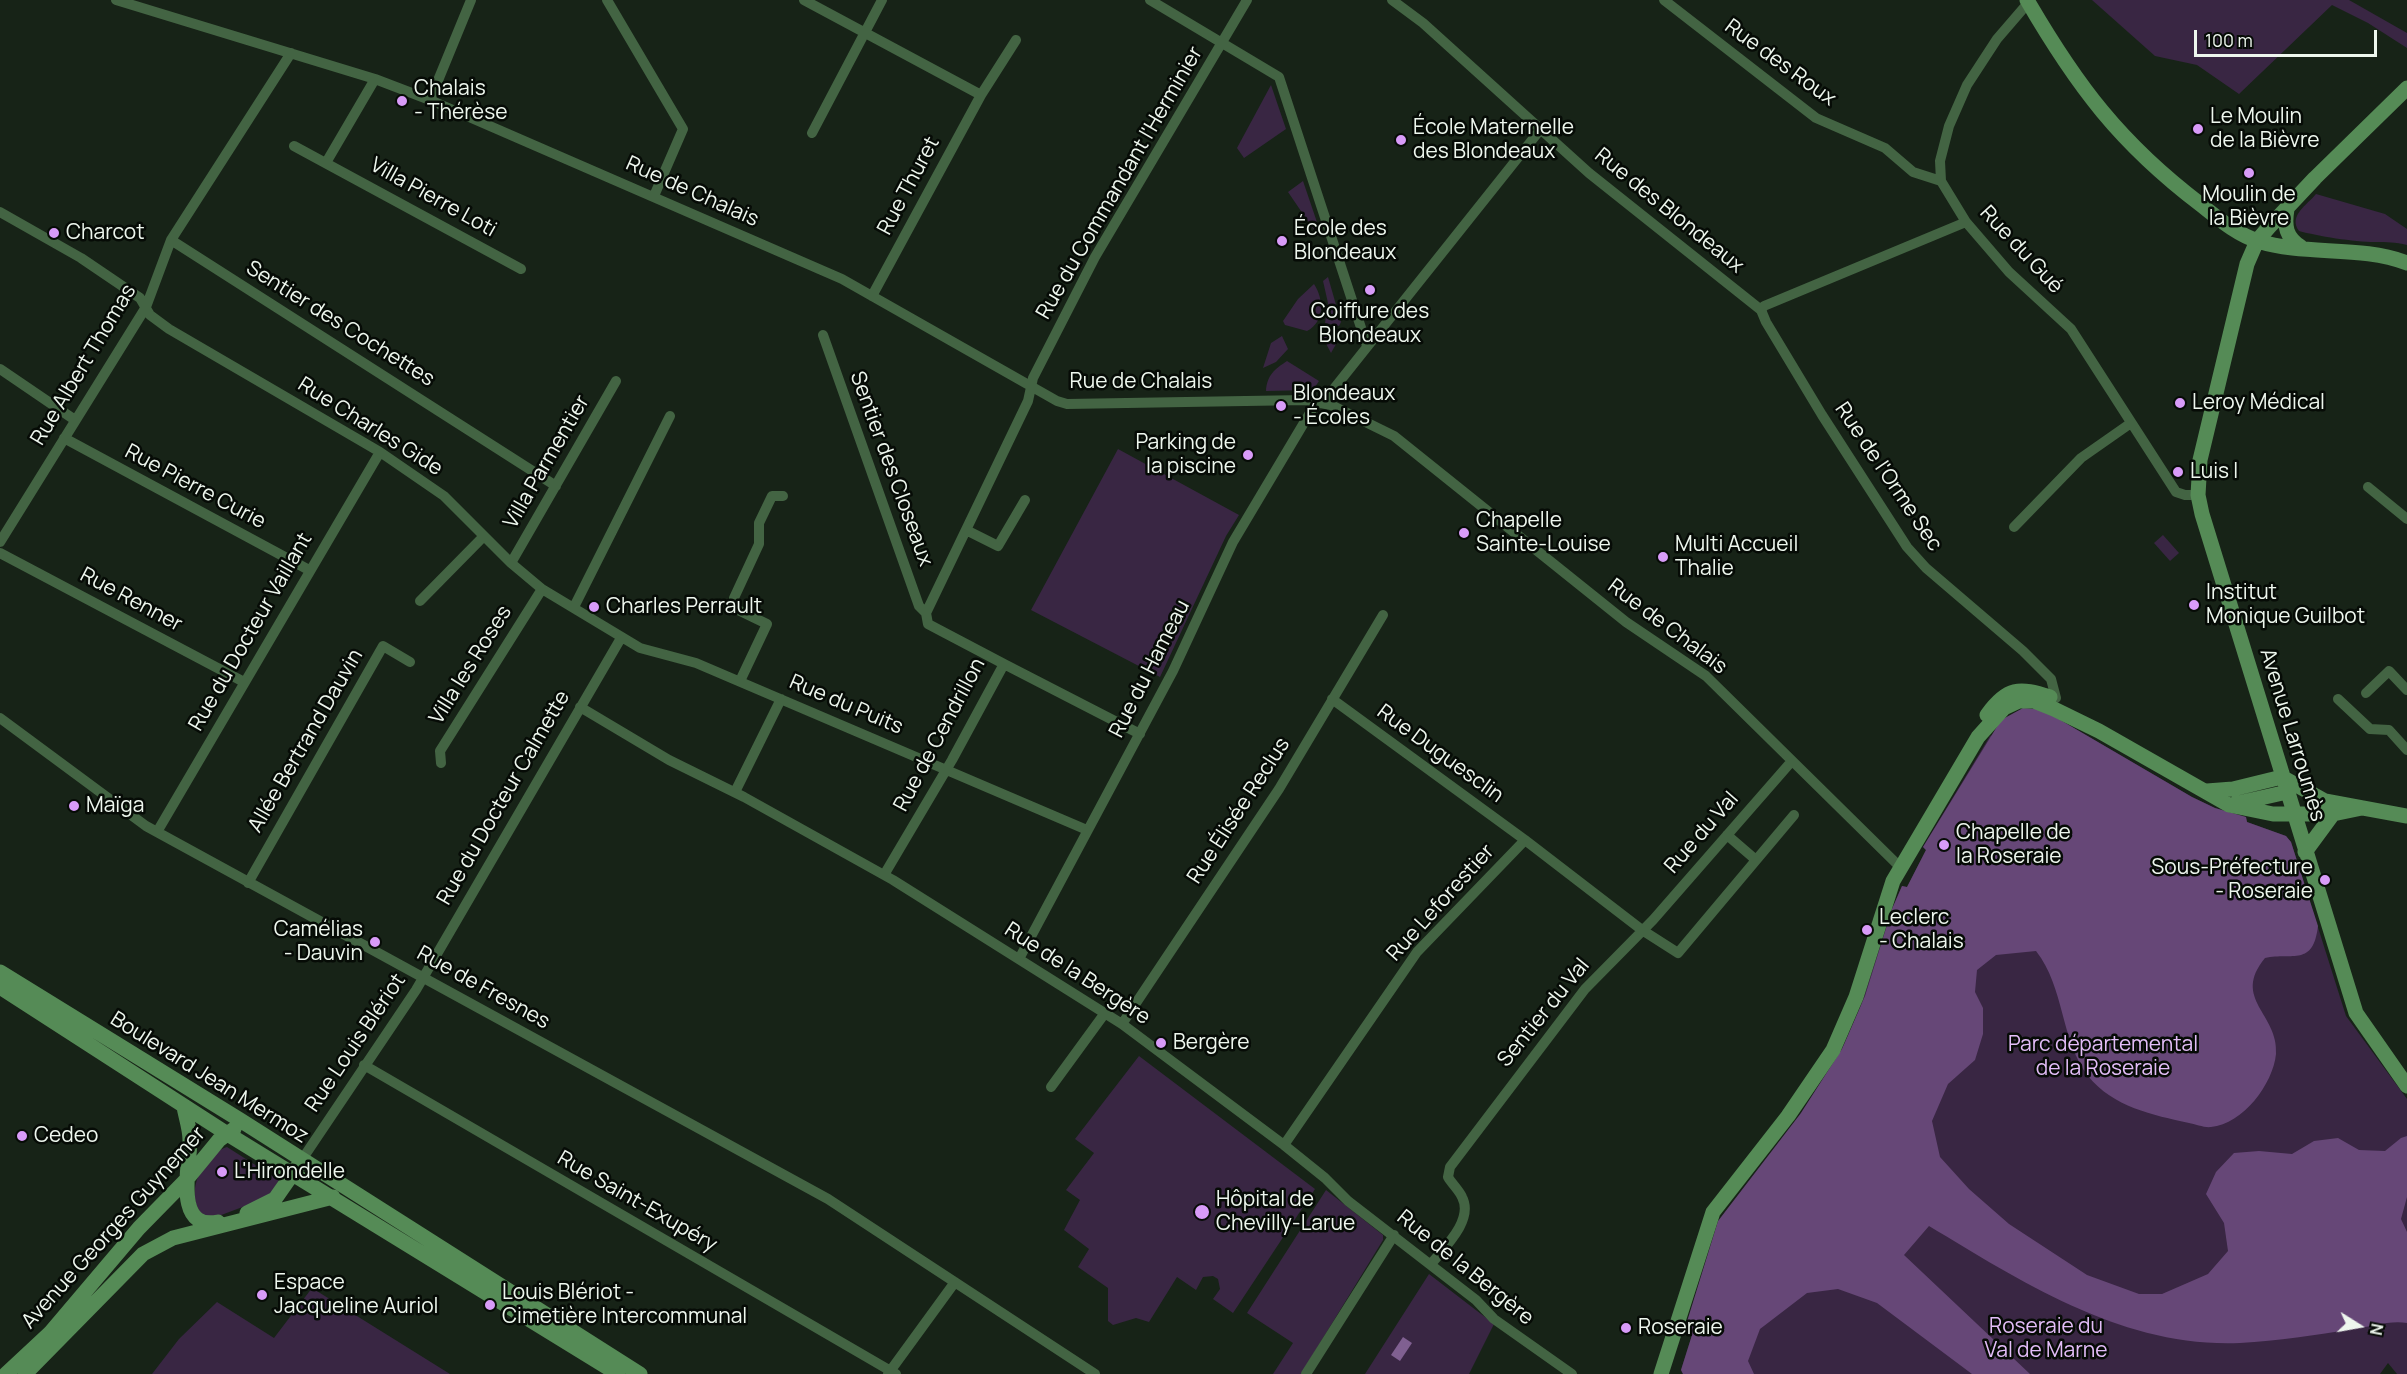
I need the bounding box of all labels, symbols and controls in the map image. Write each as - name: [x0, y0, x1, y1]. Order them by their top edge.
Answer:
- street label: Rue des Roux: [1719, 14, 1841, 112]
- scale bar: [2197, 18, 2380, 56]
- text: 100 m: [2205, 28, 2253, 52]
- street label: Rue du Commandant l'Herminier: [1031, 42, 1209, 324]
- place label: Chalais - Thérèse: [414, 76, 507, 126]
- marker: Chalais - Thérèse: [395, 94, 409, 108]
- place label: Le Moulin de la Bièvre: [2210, 104, 2320, 154]
- place label: École Maternelle des Blondeaux: [1413, 115, 1574, 165]
- marker: Le Moulin de la Bièvre: [2191, 122, 2205, 136]
- street label: Rue Thuret: [873, 133, 945, 239]
- marker: École Maternelle des Blondeaux: [1394, 133, 1408, 147]
- street label: Rue des Blondeaux: [1589, 143, 1749, 279]
- street label: Rue de Chalais: [622, 151, 762, 233]
- street label: Villa Pierre Loti: [365, 153, 501, 243]
- marker: Moulin de la Bièvre: [2242, 166, 2256, 180]
- place label: Moulin de la Bièvre: [2202, 182, 2296, 232]
- street label: Rue du Gué: [1974, 201, 2068, 299]
- place label: École des Blondeaux: [1294, 216, 1396, 266]
- place label: Charcot: [66, 220, 145, 246]
- marker: Charcot: [47, 226, 61, 240]
- marker: École des Blondeaux: [1275, 234, 1289, 248]
- street label: Sentier des Cochettes: [241, 256, 439, 392]
- street label: Rue Albert Thomas: [26, 280, 142, 450]
- marker: Coiffure des Blondeaux: [1363, 283, 1377, 297]
- place label: Coiffure des Blondeaux: [1311, 299, 1429, 349]
- street label: Sentier des Closeaux: [844, 368, 938, 570]
- street label: Rue de Chalais: [1070, 369, 1212, 395]
- street label: Rue Charles Gide: [293, 372, 447, 482]
- place label: Blondeaux - Écoles: [1293, 381, 1395, 431]
- place label: Leroy Médical: [2192, 390, 2325, 416]
- street label: Villa Parmentier: [499, 391, 595, 533]
- marker: Leroy Médical: [2173, 396, 2187, 410]
- street label: Rue de l'Orme Sec: [1829, 398, 1947, 556]
- marker: Blondeaux - Écoles: [1274, 399, 1288, 413]
- place label: Parking de la piscine: [1135, 430, 1236, 480]
- street label: Rue Pierre Curie: [120, 439, 270, 535]
- marker: Parking de la piscine: [1241, 448, 1255, 462]
- place label: Luis I: [2190, 459, 2238, 485]
- marker: Luis I: [2171, 465, 2185, 479]
- place label: Chapelle Sainte-Louise: [1476, 508, 1611, 558]
- marker: Chapelle Sainte-Louise: [1457, 526, 1471, 540]
- street label: Rue du Docteur Vaillant: [184, 528, 318, 736]
- place label: Multi Accueil Thalie: [1675, 532, 1798, 582]
- marker: Multi Accueil Thalie: [1656, 550, 1670, 564]
- street label: Rue Renner: [76, 563, 186, 637]
- street label: Rue de Chalais: [1602, 574, 1732, 680]
- place label: Institut Monique Guilbot: [2206, 580, 2365, 630]
- place label: Charles Perrault: [606, 594, 762, 620]
- street label: Rue du Hameau: [1104, 596, 1196, 742]
- marker: Institut Monique Guilbot: [2187, 598, 2201, 612]
- marker: Charles Perrault: [587, 600, 601, 614]
- street label: Villa les Roses: [425, 601, 517, 729]
- street label: Allée Bertrand Dauvin: [243, 645, 369, 837]
- street label: Avenue Larroumès: [2254, 646, 2330, 824]
- street label: Rue de Cendrillon: [889, 654, 991, 816]
- street label: Rue du Puits: [785, 670, 907, 740]
- street label: Rue du Docteur Calmette: [432, 686, 576, 910]
- street label: Rue Duguesclin: [1372, 700, 1508, 808]
- street label: Rue Élisée Reclus: [1182, 733, 1296, 889]
- street label: Rue du Val: [1660, 787, 1744, 879]
- place label: Maïga: [86, 793, 144, 819]
- marker: Maïga: [67, 799, 81, 813]
- place label: Chapelle de la Roseraie: [1956, 820, 2071, 870]
- marker: Chapelle de la Roseraie: [1937, 838, 1951, 852]
- street label: Rue Leforestier: [1382, 839, 1500, 967]
- place label: Sous-Préfecture - Roseraie: [2151, 855, 2313, 905]
- marker: Sous-Préfecture - Roseraie: [2318, 873, 2332, 887]
- place label: Leclerc - Chalais: [1879, 905, 1964, 955]
- place label: Camélias - Dauvin: [274, 917, 363, 967]
- street label: Rue de la Bergère: [999, 918, 1155, 1030]
- marker: Leclerc - Chalais: [1860, 923, 1874, 937]
- marker: Camélias - Dauvin: [368, 935, 382, 949]
- street label: Rue de Fresnes: [412, 941, 554, 1035]
- street label: Sentier du Val: [1493, 954, 1595, 1072]
- street label: Rue Louis Blériot: [300, 969, 412, 1117]
- street label: Boulevard Jean Mermoz: [105, 1007, 313, 1149]
- place label: Bergère: [1173, 1030, 1250, 1056]
- park label: Parc départemental de la Roseraie: [2008, 1032, 2198, 1082]
- marker: Bergère: [1154, 1036, 1168, 1050]
- street label: Avenue Georges Guynemer: [17, 1122, 211, 1334]
- place label: Cedeo: [34, 1123, 98, 1149]
- marker: Cedeo: [15, 1129, 29, 1143]
- street label: Rue Saint-Exupéry: [553, 1146, 721, 1258]
- place label: L'Hirondelle: [234, 1159, 345, 1185]
- marker: L'Hirondelle: [215, 1165, 229, 1179]
- place label: Hôpital de Chevilly-Larue: [1216, 1187, 1355, 1237]
- marker: Hôpital de Chevilly-Larue: [1193, 1203, 1211, 1221]
- street label: Rue de la Bergère: [1392, 1205, 1538, 1331]
- place label: Espace Jacqueline Auriol: [274, 1270, 438, 1320]
- place label: Louis Blériot - Cimetière Intercommunal: [502, 1280, 747, 1330]
- marker: Espace Jacqueline Auriol: [255, 1288, 269, 1302]
- north arrow: [2329, 1296, 2389, 1356]
- marker: Louis Blériot - Cimetière Intercommunal: [483, 1298, 497, 1312]
- park label: Roseraie du Val de Marne: [1985, 1314, 2107, 1364]
- place label: Roseraie: [1638, 1315, 1723, 1341]
- marker: Roseraie: [1619, 1321, 1633, 1335]
- text: N: [2365, 1322, 2389, 1337]

